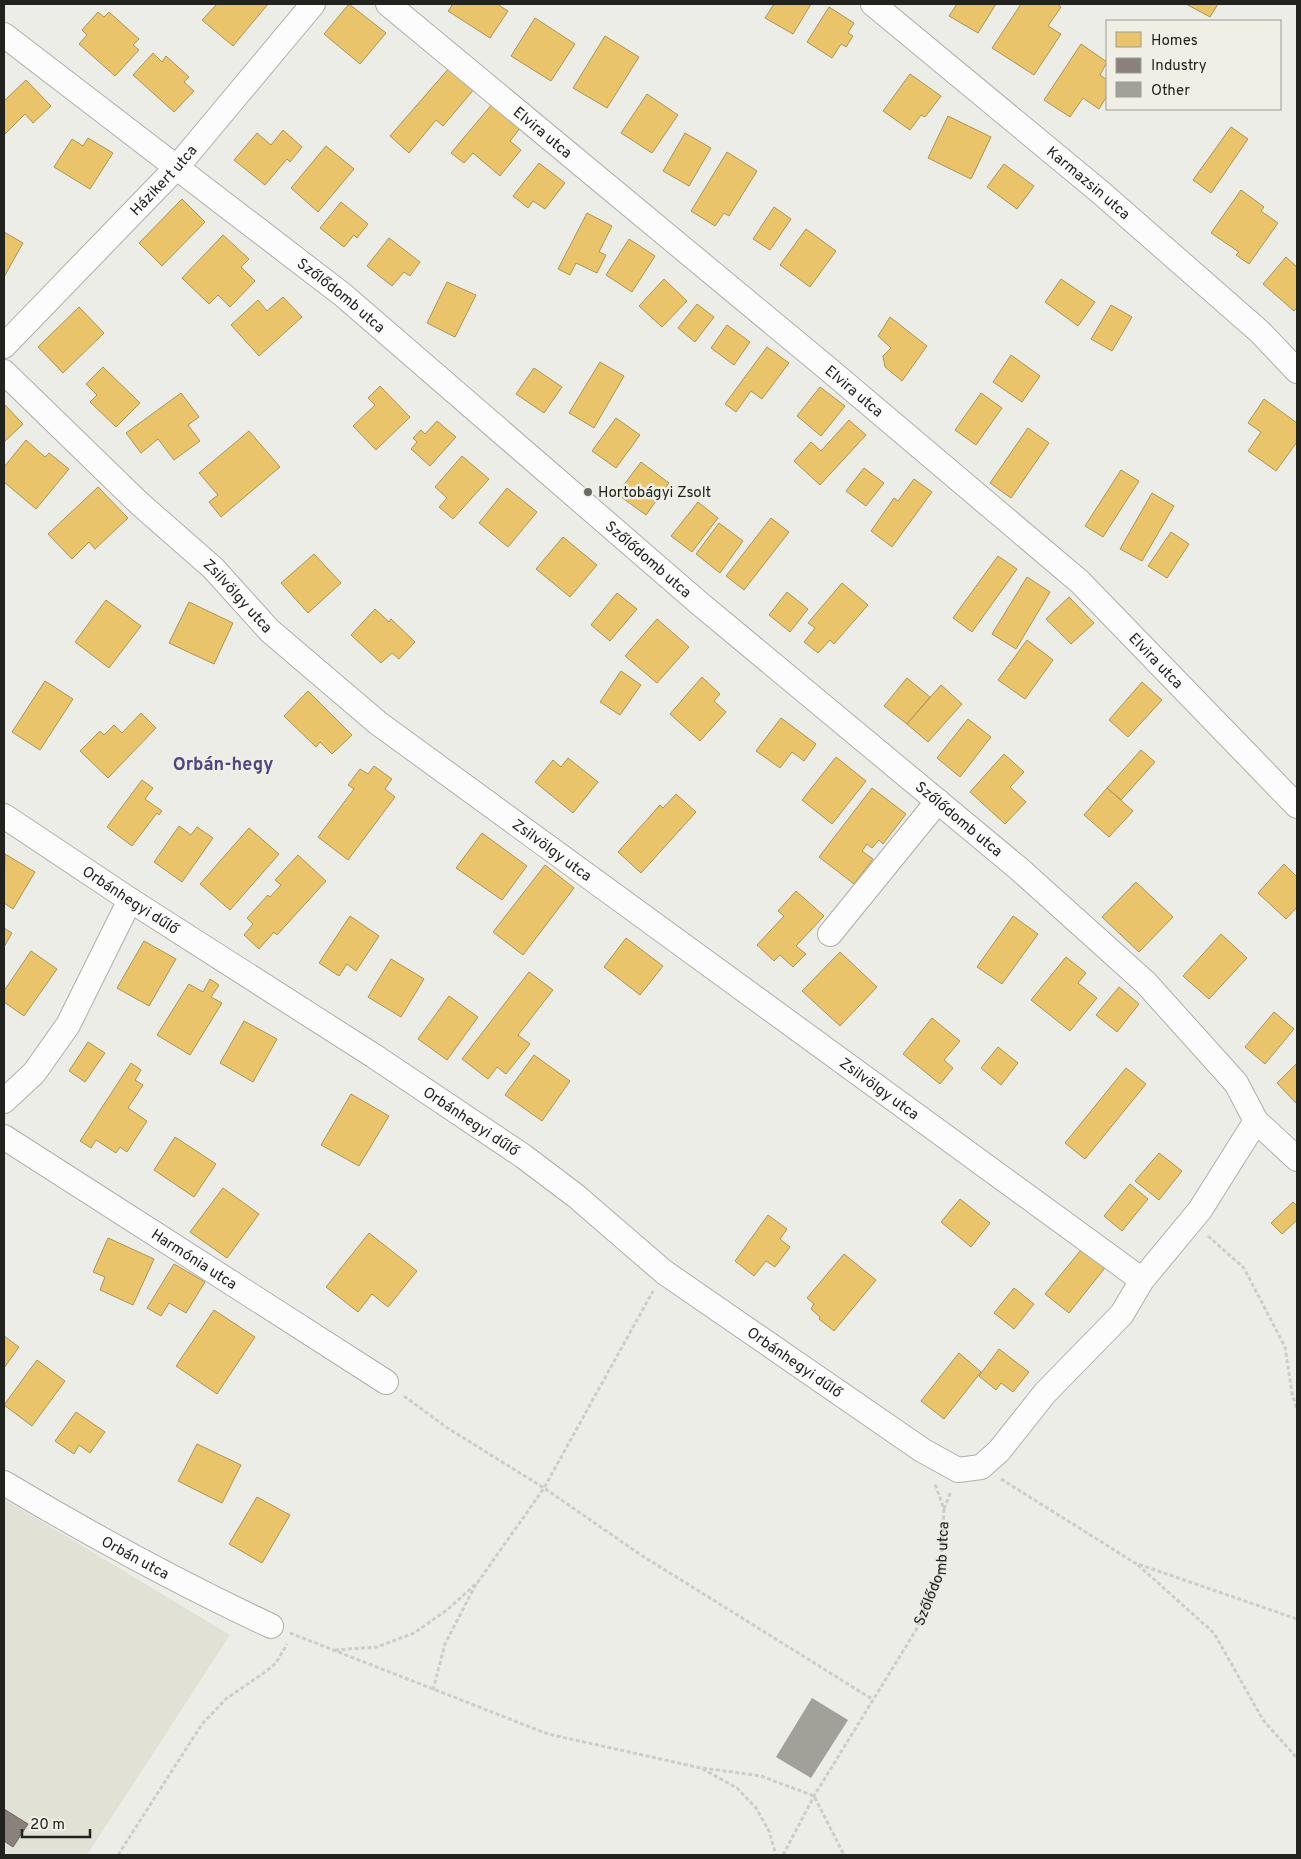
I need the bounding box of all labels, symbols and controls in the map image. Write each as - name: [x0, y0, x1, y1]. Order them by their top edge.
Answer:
- legend: [1106, 20, 1281, 110]
- text: Homes: [1151, 32, 1198, 51]
- text: Industry: [1151, 57, 1207, 76]
- text: Other: [1151, 82, 1190, 101]
- street label: Elvira utca: [509, 104, 575, 163]
- street label: Házikert utca: [127, 142, 202, 221]
- street label: Karmazsin utca: [1042, 143, 1133, 225]
- street label: Szőlődomb utca: [292, 255, 388, 338]
- street label: Elvira utca: [820, 362, 886, 422]
- place label: Hortobágyi Zsolt: [598, 484, 711, 503]
- marker: Hortobágyi Zsolt: [582, 486, 594, 498]
- street label: Szőlődomb utca: [600, 518, 694, 603]
- street label: Zsilvölgy utca: [199, 556, 275, 638]
- street label: Elvira utca: [1124, 630, 1186, 694]
- district label: Orbán-hegy: [173, 754, 273, 777]
- street label: Szőlődomb utca: [910, 778, 1006, 862]
- street label: Zsilvölgy utca: [508, 816, 595, 887]
- street label: Orbánhegyi dűlő: [78, 863, 182, 940]
- street label: Zsilvölgy utca: [835, 1054, 922, 1125]
- street label: Orbánhegyi dűlő: [419, 1083, 522, 1162]
- street label: Harmónia utca: [147, 1226, 240, 1295]
- street label: Orbánhegyi dűlő: [743, 1324, 846, 1403]
- street label: Szőlődomb utca: [911, 1521, 954, 1629]
- street label: Orbán utca: [97, 1533, 172, 1585]
- scale bar: [22, 1806, 90, 1838]
- text: 20 m: [30, 1816, 65, 1835]

